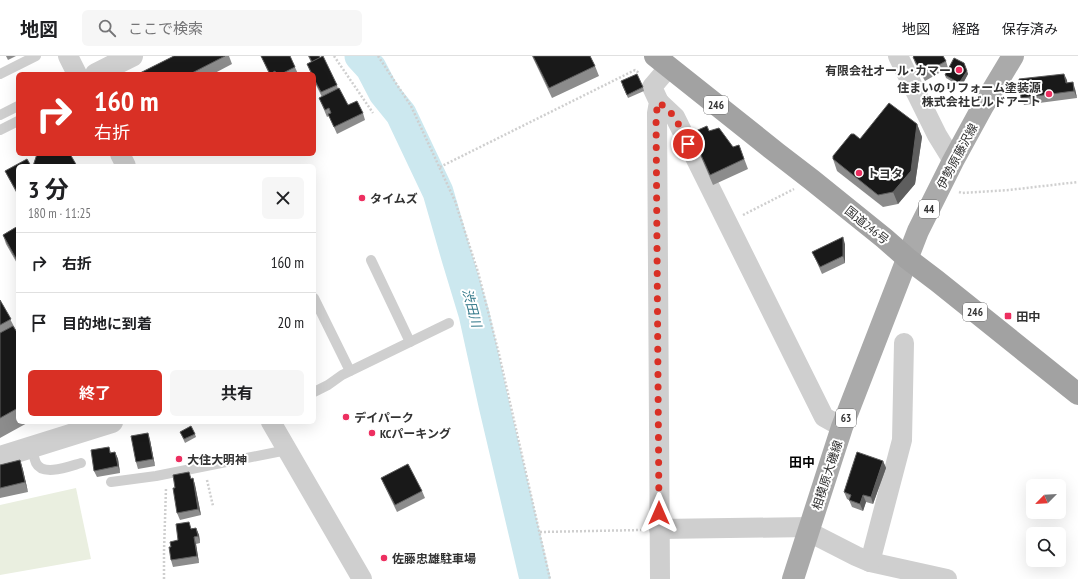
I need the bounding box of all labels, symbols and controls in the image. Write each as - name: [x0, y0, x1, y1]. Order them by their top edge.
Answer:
- search box: [82, 10, 362, 46]
- text: 地図: [20, 17, 58, 41]
- icon: search: [96, 17, 118, 39]
- text: ここで検索: [128, 19, 203, 38]
- text: 地図: [902, 20, 930, 38]
- text: 経路: [952, 20, 980, 38]
- text: 保存済み: [1002, 20, 1058, 38]
- place label: 有限会社オール･カマー: [825, 63, 951, 78]
- marker: 有限会社オール･カマー: [954, 65, 964, 75]
- place label: 住まいのリフォーム塗装源 株式会社ビルドアート: [897, 80, 1041, 109]
- text: 160 m: [94, 82, 158, 119]
- icon: right: [28, 88, 80, 140]
- marker: 住まいのリフォーム塗装源 株式会社ビルドアート: [1044, 89, 1054, 99]
- road number: 246: [704, 96, 728, 114]
- text: 右折: [94, 121, 130, 144]
- street label: 伊勢原藤沢線: [933, 121, 981, 191]
- pin: [671, 127, 705, 161]
- icon: arrive: [677, 133, 699, 155]
- place label: トヨタ: [867, 166, 903, 181]
- marker: トヨタ: [854, 168, 864, 178]
- text: 3 分: [28, 174, 68, 205]
- button: close: [262, 177, 304, 219]
- place label: タイムズ: [370, 191, 418, 206]
- marker: タイムズ: [357, 193, 367, 203]
- road number: 44: [919, 200, 939, 218]
- street label: 国道246号: [842, 203, 892, 247]
- text: 180 m · 11:25: [28, 205, 91, 222]
- icon: right: [28, 252, 50, 274]
- text: 160 m: [271, 253, 304, 272]
- text: 右折: [62, 254, 92, 273]
- water label: 渋田川: [459, 287, 486, 331]
- road number: 246: [963, 303, 987, 321]
- place label: 田中: [1016, 309, 1040, 324]
- marker: 田中: [1003, 311, 1013, 321]
- icon: arrive: [28, 312, 50, 334]
- text: 20 m: [278, 313, 304, 332]
- text: 目的地に到着: [62, 314, 152, 333]
- button: 終了: [28, 370, 162, 416]
- button: 共有: [170, 370, 304, 416]
- road number: 63: [836, 409, 856, 427]
- place label: デイパーク: [354, 410, 414, 425]
- marker: デイパーク: [341, 412, 351, 422]
- place label: KCパーキング: [380, 426, 451, 441]
- marker: KCパーキング: [367, 428, 377, 438]
- street label: 相模原大磯線: [809, 438, 845, 512]
- place label: 大住大明神: [187, 452, 247, 467]
- marker: 大住大明神: [174, 454, 184, 464]
- district label: 田中: [789, 454, 815, 471]
- north arrow: [1026, 479, 1066, 519]
- map controls: [1026, 479, 1066, 567]
- position arrow: [638, 492, 680, 534]
- button: search: [1026, 527, 1066, 567]
- place label: 佐藤忠雄駐車場: [392, 551, 476, 566]
- marker: 佐藤忠雄駐車場: [379, 553, 389, 563]

